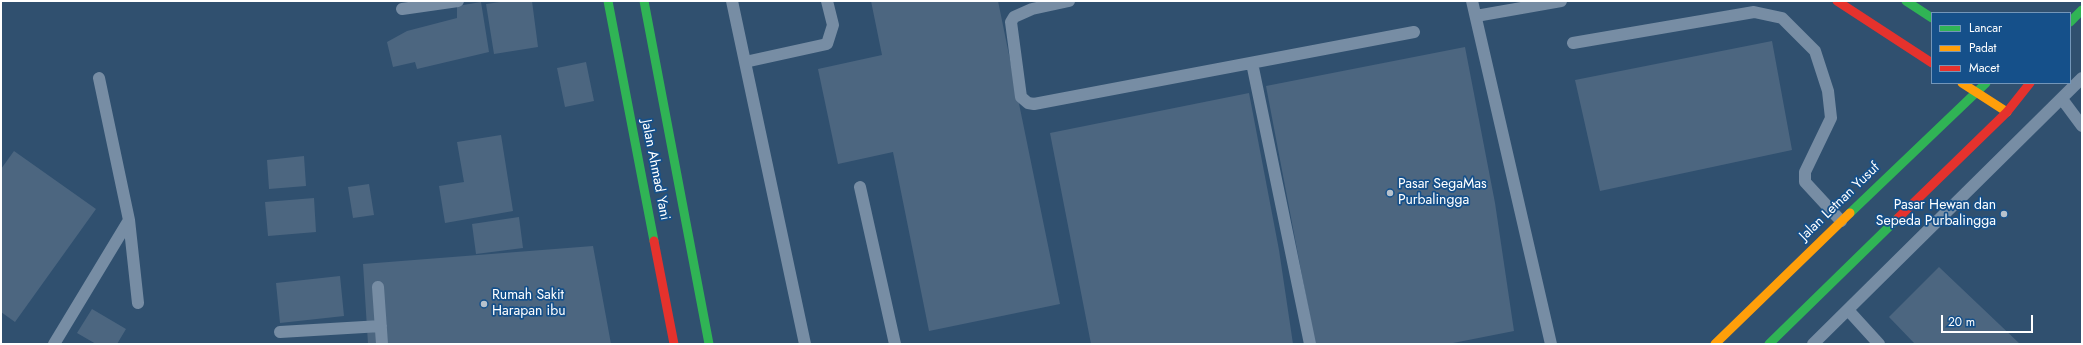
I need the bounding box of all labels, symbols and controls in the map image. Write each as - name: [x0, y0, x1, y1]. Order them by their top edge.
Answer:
- legend: [1931, 12, 2071, 84]
- text: Lancar: [1969, 19, 2002, 37]
- text: Padat: [1969, 39, 1996, 57]
- text: Macet: [1969, 59, 1999, 77]
- street label: Jalan Ahmad Yani: [637, 118, 673, 222]
- street label: Jalan Letnan Yusuf: [1796, 159, 1884, 245]
- place label: Pasar SegaMas Purbalingga: [1398, 177, 1487, 210]
- marker: Pasar SegaMas Purbalingga: [1385, 188, 1395, 198]
- place label: Pasar Hewan dan Sepeda Purbalingga: [1876, 198, 1996, 230]
- marker: Pasar Hewan dan Sepeda Purbalingga: [1999, 209, 2009, 219]
- place label: Rumah Sakit Harapan ibu: [492, 288, 566, 320]
- marker: Rumah Sakit Harapan ibu: [479, 299, 489, 309]
- scale bar: [1943, 307, 2035, 333]
- text: 20 m: [1948, 313, 1975, 331]

